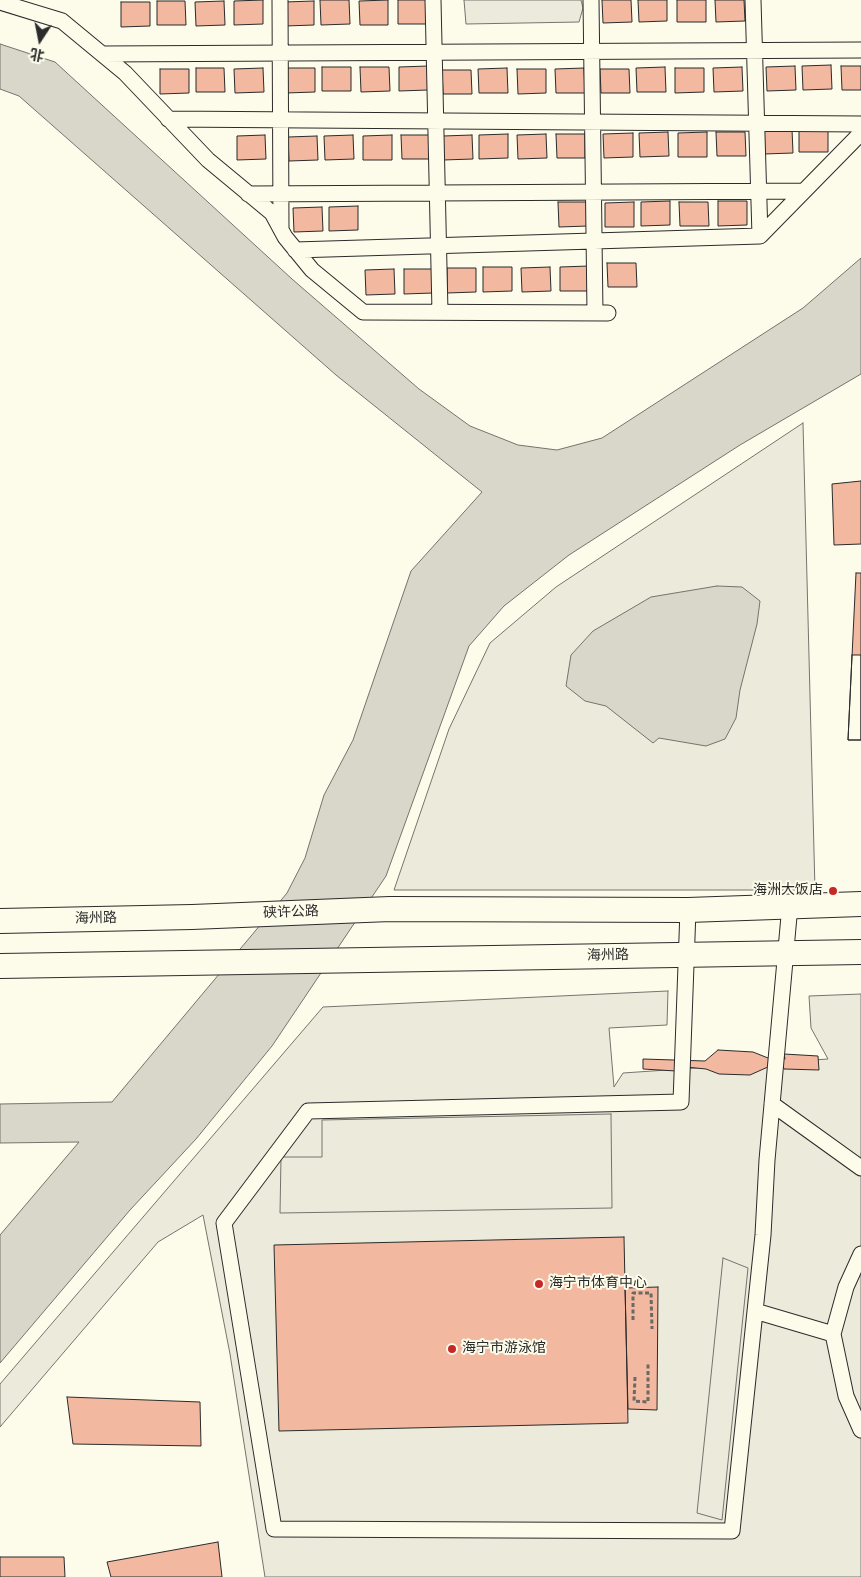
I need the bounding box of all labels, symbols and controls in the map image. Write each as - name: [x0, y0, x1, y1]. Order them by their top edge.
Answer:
- north arrow: [15, 15, 65, 65]
- text: 北: [28, 44, 46, 66]
- place label: 海洲大饭店: [753, 883, 823, 899]
- marker: 海洲大饭店: [827, 885, 839, 897]
- street label: 硖许公路: [263, 904, 319, 922]
- street label: 海州路: [75, 910, 117, 928]
- street label: 海州路: [587, 947, 629, 965]
- place label: 海宁市体育中心: [549, 1276, 647, 1292]
- marker: 海宁市体育中心: [533, 1278, 545, 1290]
- place label: 海宁市游泳馆: [462, 1341, 546, 1357]
- marker: 海宁市游泳馆: [446, 1343, 458, 1355]

